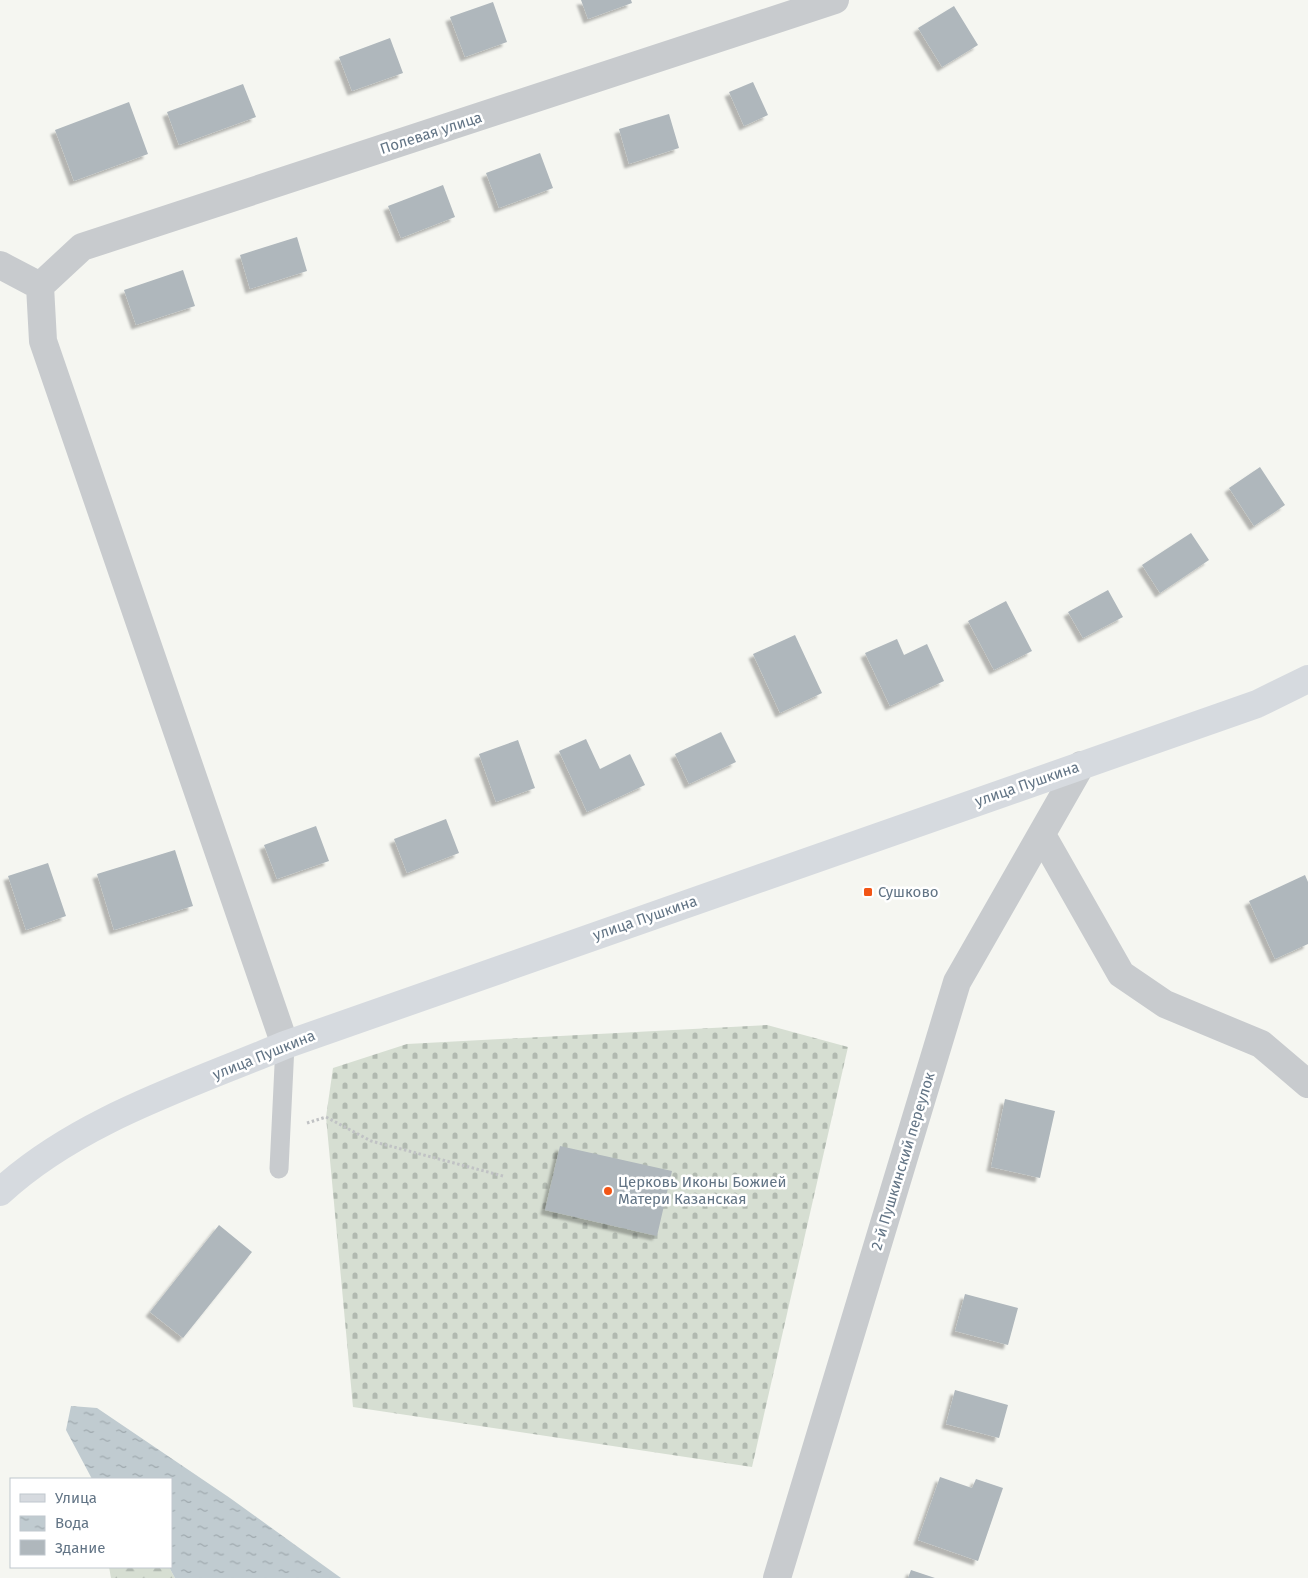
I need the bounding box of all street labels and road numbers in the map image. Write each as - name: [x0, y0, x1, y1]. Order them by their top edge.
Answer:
- street label: Полевая улица: [378, 108, 484, 158]
- street label: улица Пушкина: [973, 758, 1081, 810]
- street label: улица Пушкина: [591, 892, 699, 944]
- street label: улица Пушкина: [210, 1026, 318, 1084]
- street label: 2-й Пушкинский переулок: [867, 1070, 939, 1252]

